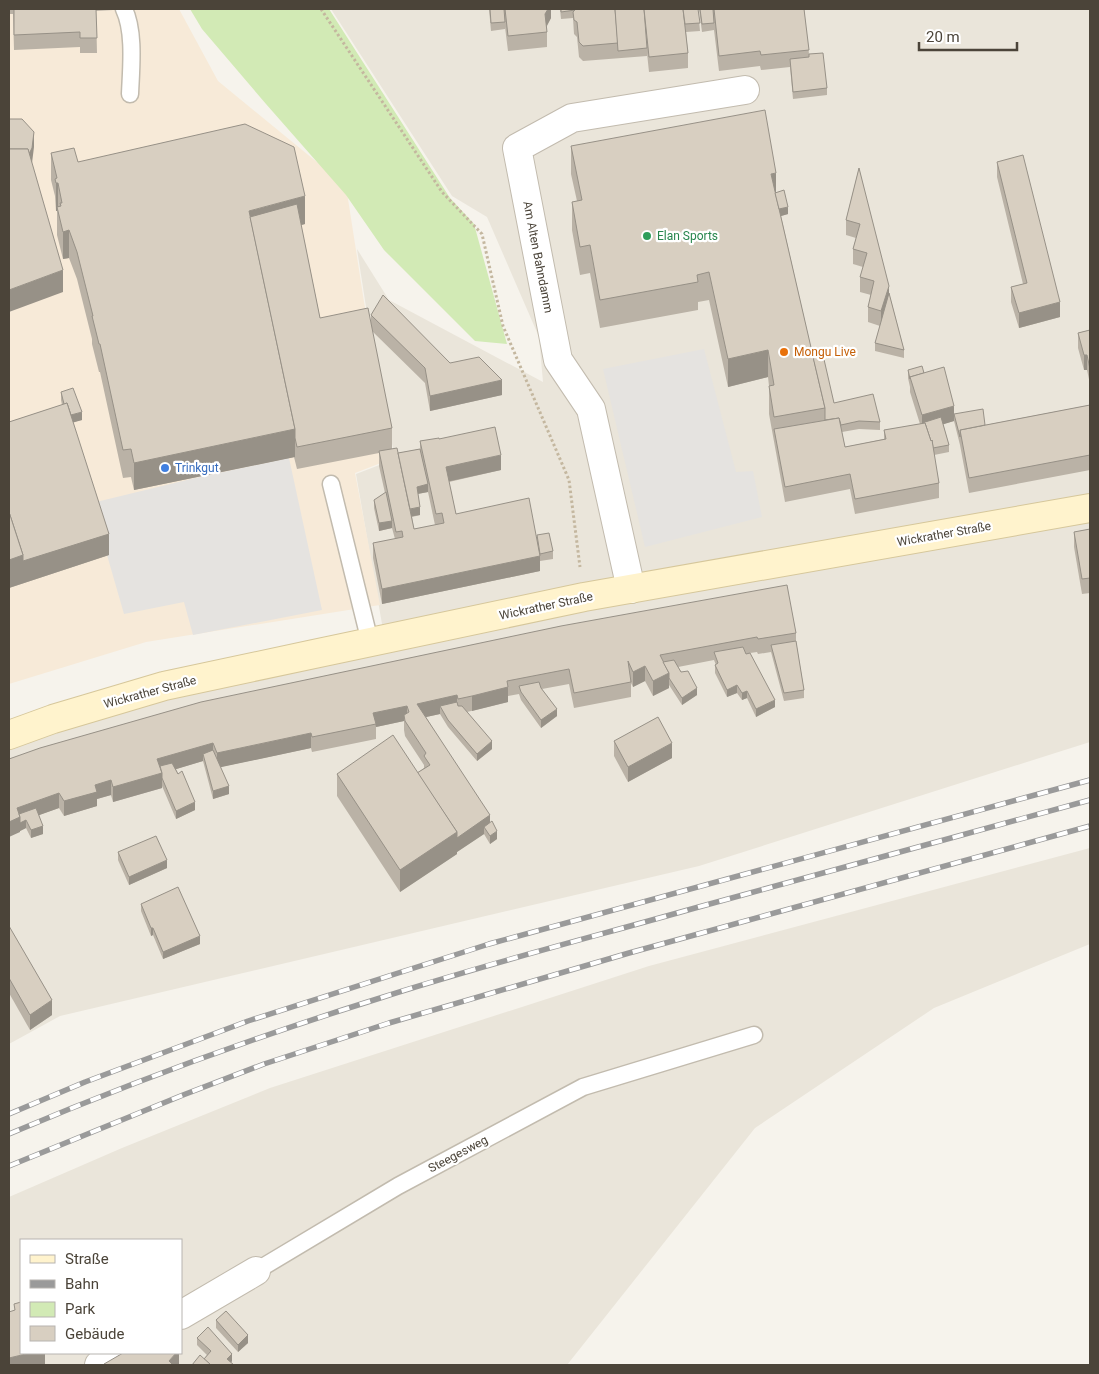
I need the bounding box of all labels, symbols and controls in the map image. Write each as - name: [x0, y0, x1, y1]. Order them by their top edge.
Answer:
- scale bar: [919, 20, 1016, 52]
- text: 20 m: [926, 28, 960, 46]
- street label: Am Alten Bahndamm: [520, 200, 556, 314]
- place label: Elan Sports: [657, 229, 718, 243]
- marker: Elan Sports: [641, 230, 653, 242]
- place label: Mongu Live: [794, 345, 856, 359]
- marker: Mongu Live: [778, 346, 790, 358]
- place label: Trinkgut: [175, 461, 219, 475]
- marker: Trinkgut: [159, 462, 171, 474]
- street label: Wickrather Straße: [896, 519, 992, 549]
- street label: Wickrather Straße: [498, 589, 594, 623]
- street label: Wickrather Straße: [102, 673, 198, 711]
- street label: Steegesweg: [426, 1133, 490, 1175]
- legend: [20, 1239, 182, 1354]
- text: Straße: [65, 1250, 109, 1268]
- text: Bahn: [65, 1275, 99, 1293]
- text: Park: [65, 1300, 96, 1318]
- text: Gebäude: [65, 1325, 124, 1343]

